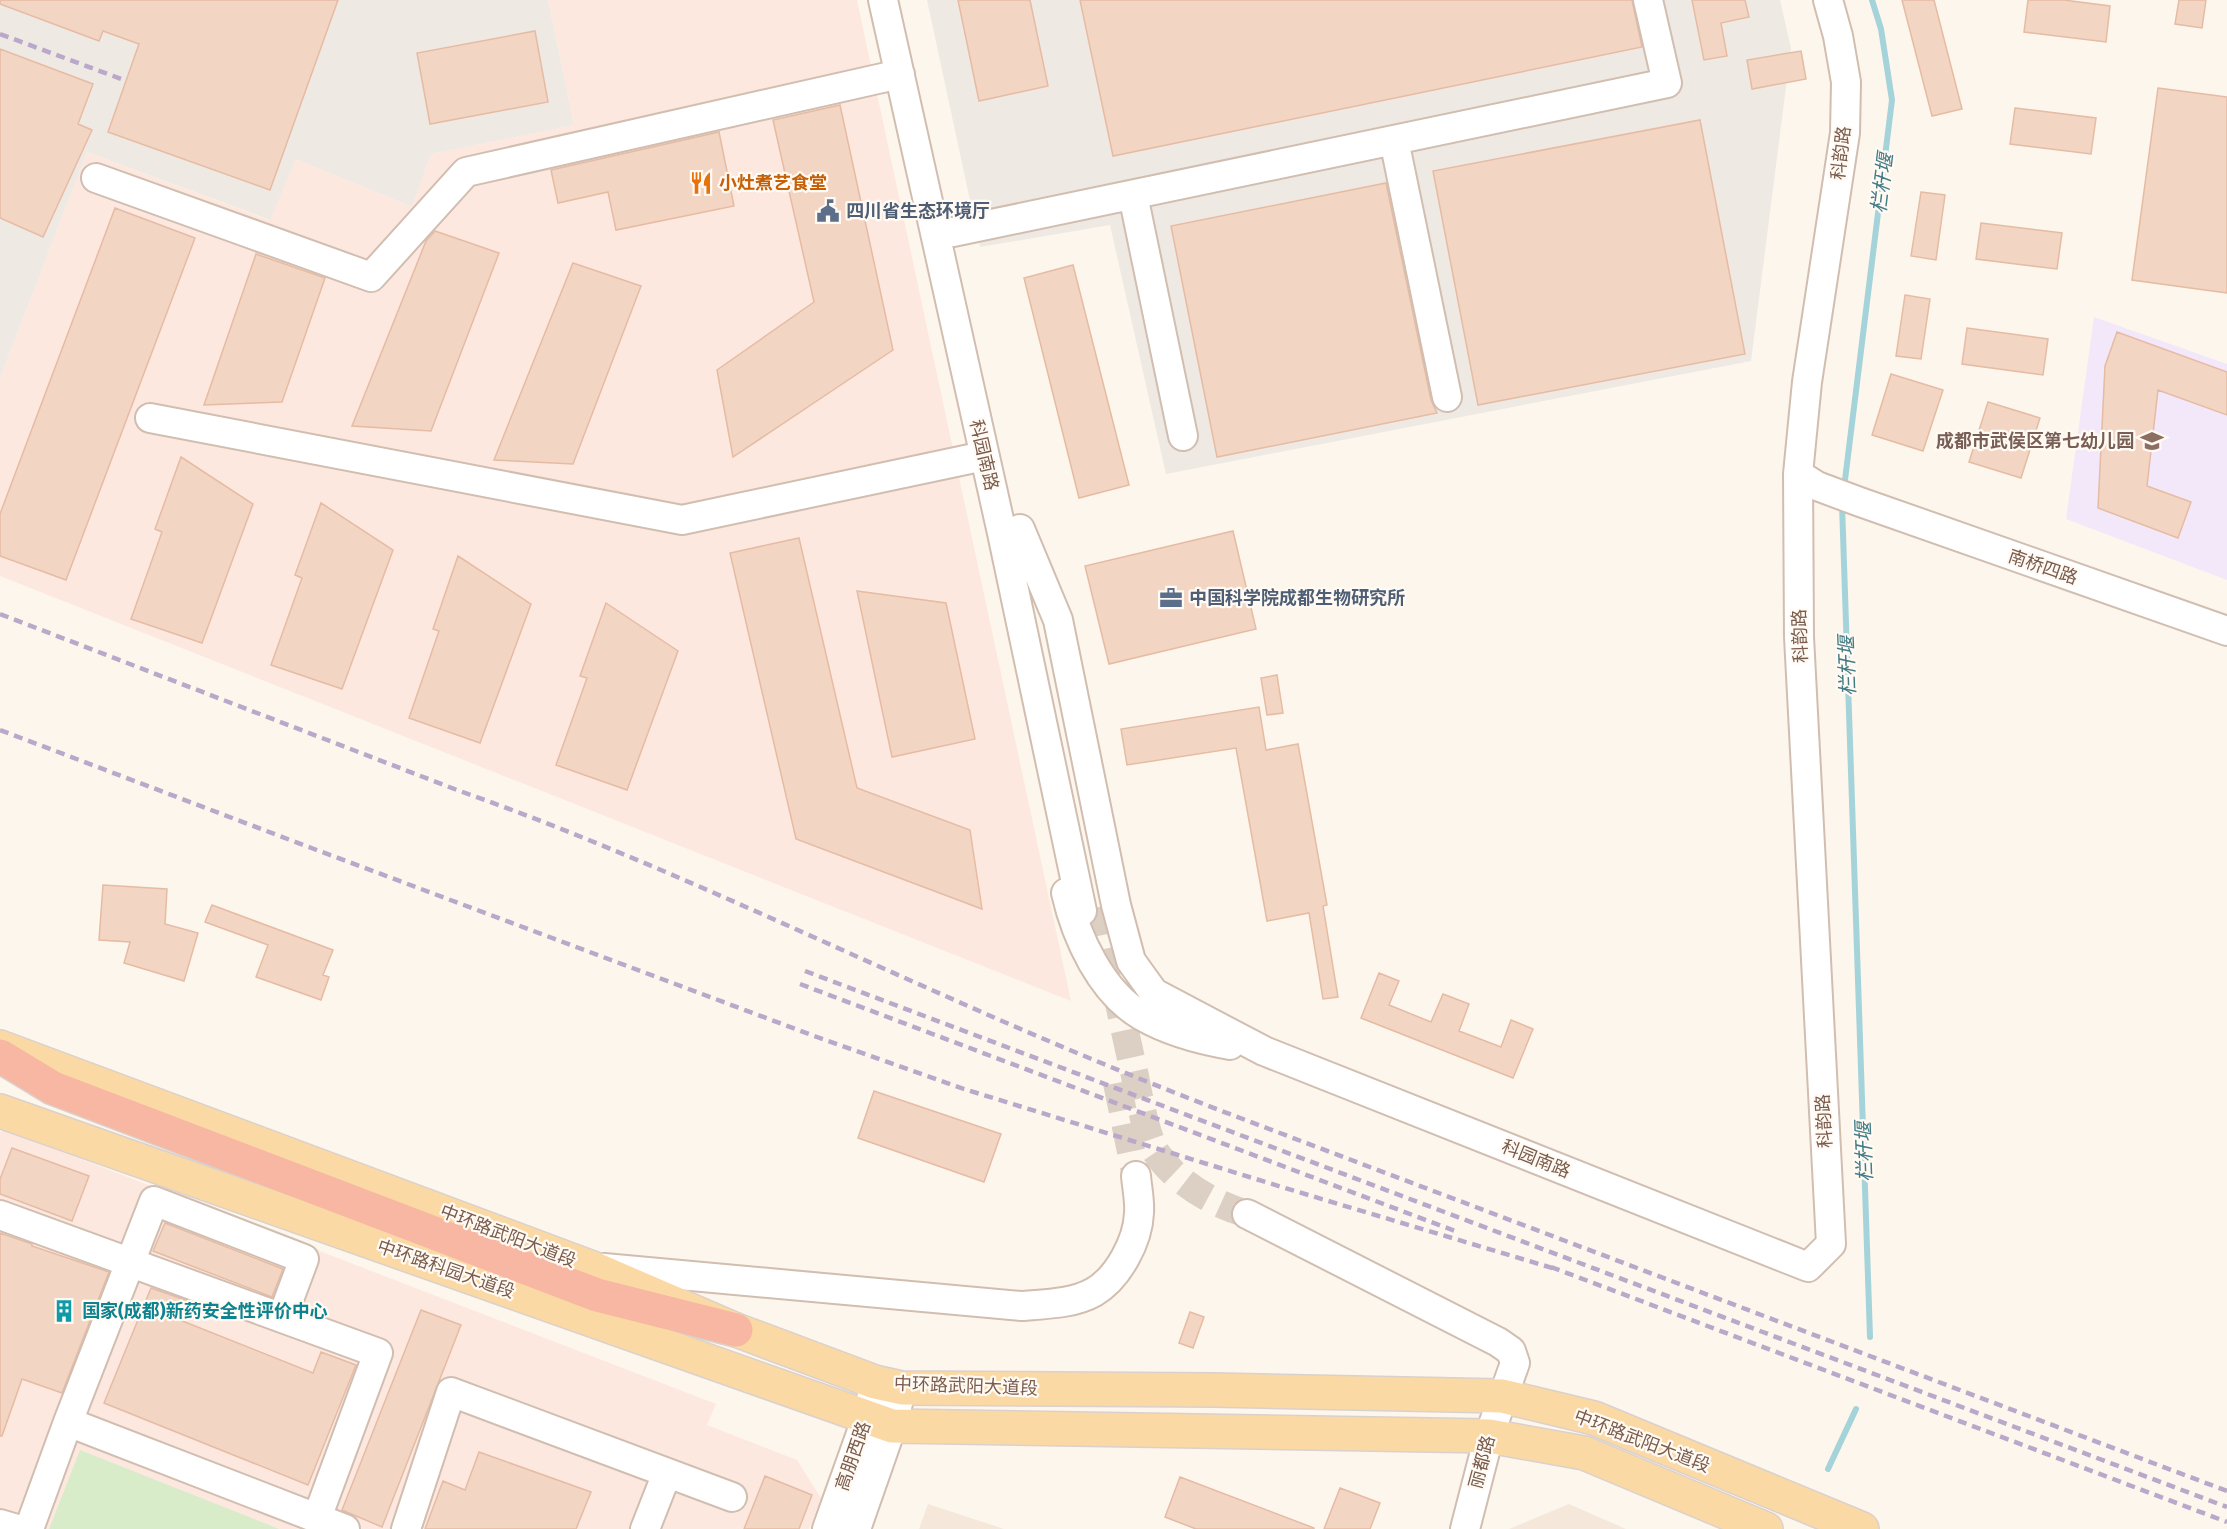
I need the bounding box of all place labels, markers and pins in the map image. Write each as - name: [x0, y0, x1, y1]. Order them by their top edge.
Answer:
- restaurant icon: 小灶煮艺食堂: [688, 170, 714, 196]
- place label: 小灶煮艺食堂: [719, 172, 827, 194]
- public building icon: 四川省生态环境厅: [815, 198, 841, 224]
- place label: 四川省生态环境厅: [846, 200, 990, 222]
- school or university icon: 成都市武侯区第七幼儿园: [2139, 428, 2165, 454]
- place label: 成都市武侯区第七幼儿园: [1936, 430, 2134, 452]
- office icon: 中国科学院成都生物研究所: [1158, 585, 1184, 611]
- place label: 中国科学院成都生物研究所: [1189, 587, 1405, 609]
- building icon: 国家(成都)新药安全性评价中心: [51, 1298, 77, 1324]
- place label: 国家(成都)新药安全性评价中心: [82, 1300, 328, 1322]

